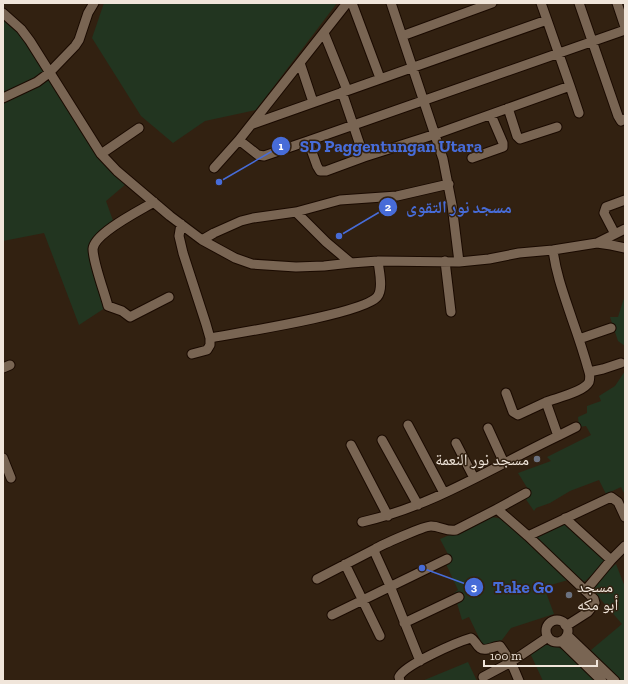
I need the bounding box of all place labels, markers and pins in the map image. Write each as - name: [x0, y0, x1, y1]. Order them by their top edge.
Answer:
- callout: SD Paggentungan Utara: [271, 131, 490, 160]
- callout: مسجد نور التقوى: [378, 193, 520, 222]
- place label: مسجد نور النعمة: [435, 450, 529, 469]
- marker: مسجد نور النعمة: [532, 454, 542, 464]
- callout: Take Go: [464, 573, 561, 602]
- place label: مسجد أبو مكه: [577, 577, 618, 614]
- marker: مسجد أبو مكه: [564, 590, 574, 600]

